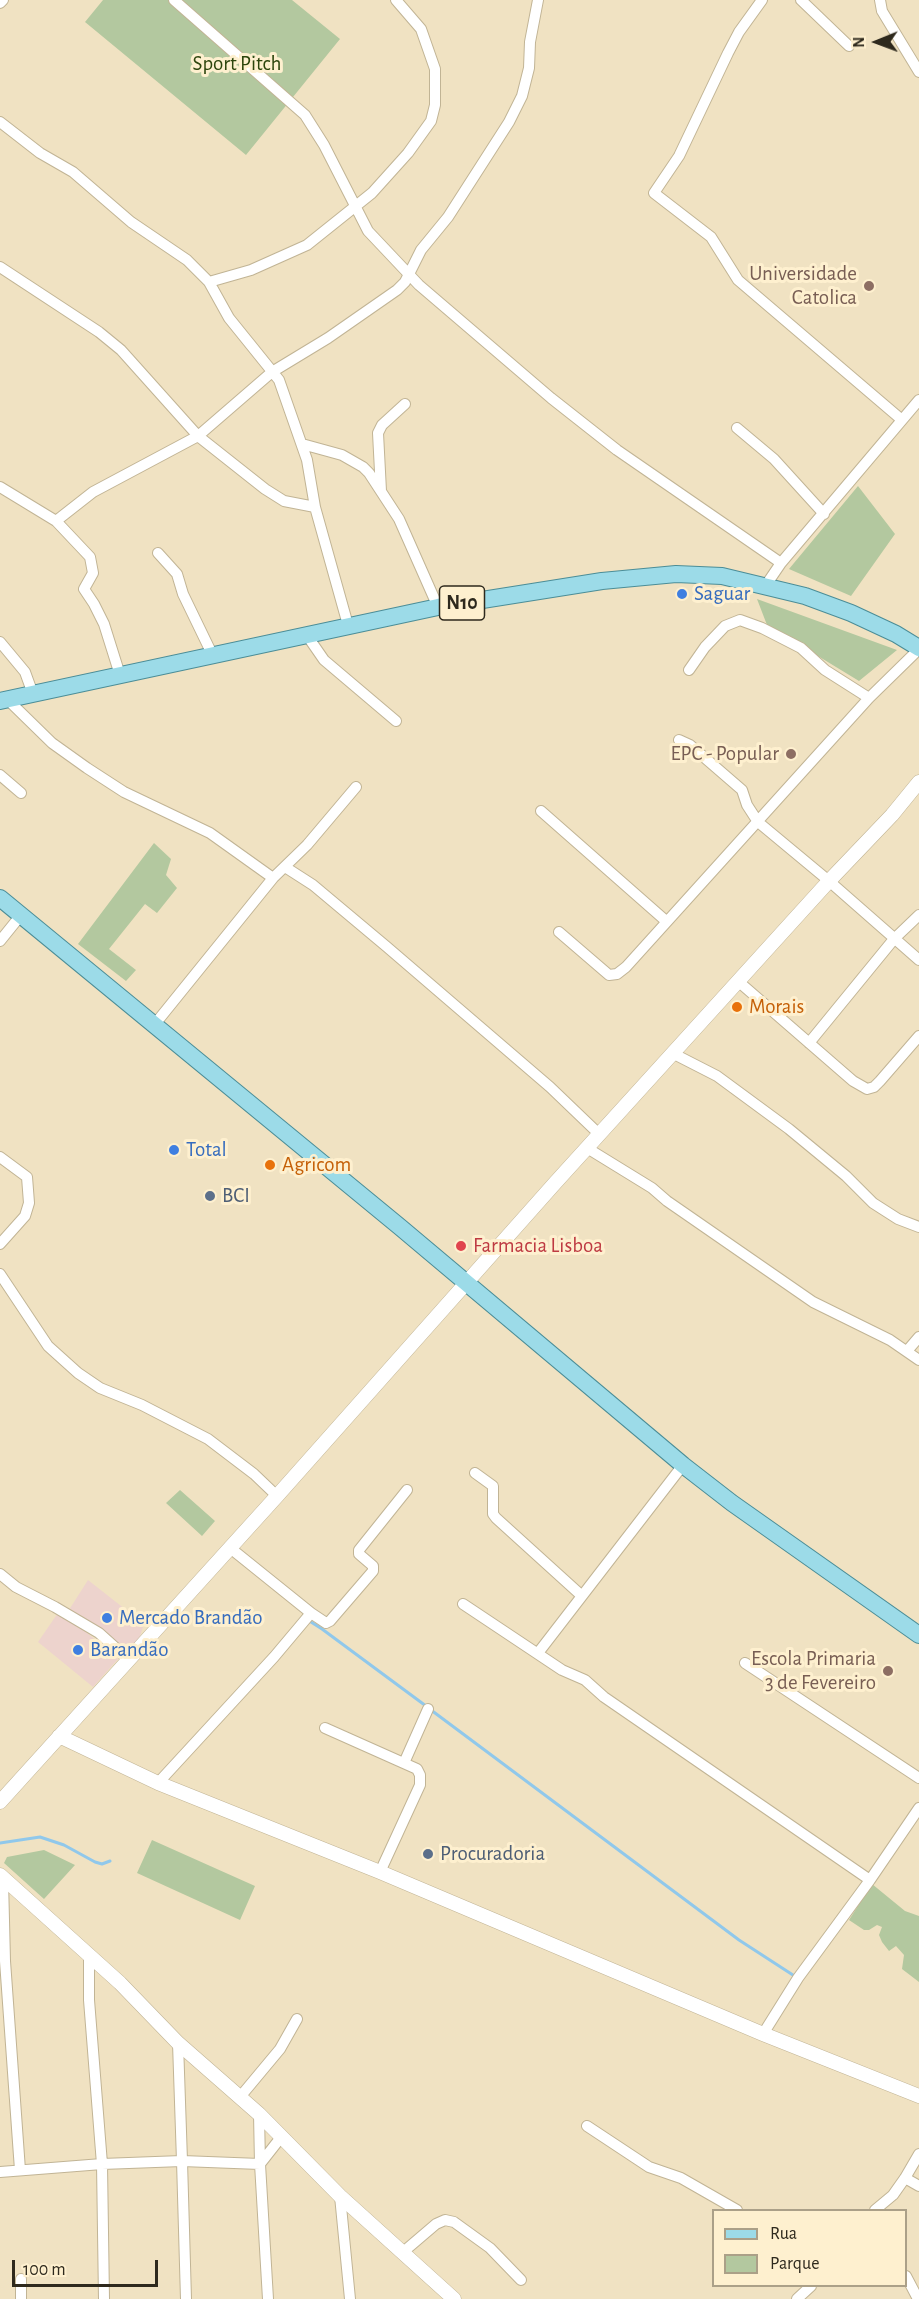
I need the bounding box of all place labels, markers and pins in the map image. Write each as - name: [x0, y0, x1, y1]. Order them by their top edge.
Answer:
- place label: Universidade Catolica: [749, 261, 857, 311]
- marker: Universidade Catolica: [862, 279, 876, 293]
- place label: Saguar: [694, 581, 750, 607]
- marker: Saguar: [675, 587, 689, 601]
- place label: EPC - Popular: [670, 741, 779, 767]
- marker: EPC - Popular: [784, 747, 798, 761]
- place label: Morais: [749, 994, 804, 1020]
- marker: Morais: [730, 1000, 744, 1014]
- place label: Total: [186, 1137, 227, 1163]
- marker: Total: [167, 1143, 181, 1157]
- place label: Agricom: [282, 1152, 351, 1178]
- marker: Agricom: [263, 1158, 277, 1172]
- place label: BCI: [222, 1183, 250, 1209]
- marker: BCI: [203, 1189, 217, 1203]
- place label: Farmacia Lisboa: [473, 1233, 603, 1259]
- marker: Farmacia Lisboa: [454, 1239, 468, 1253]
- place label: Mercado Brandão: [119, 1605, 263, 1631]
- marker: Mercado Brandão: [100, 1611, 114, 1625]
- place label: Barandão: [90, 1637, 169, 1663]
- marker: Barandão: [71, 1643, 85, 1657]
- place label: Escola Primaria 3 de Fevereiro: [751, 1646, 876, 1696]
- marker: Escola Primaria 3 de Fevereiro: [881, 1664, 895, 1678]
- place label: Procuradoria: [440, 1841, 545, 1867]
- marker: Procuradoria: [421, 1847, 435, 1861]

